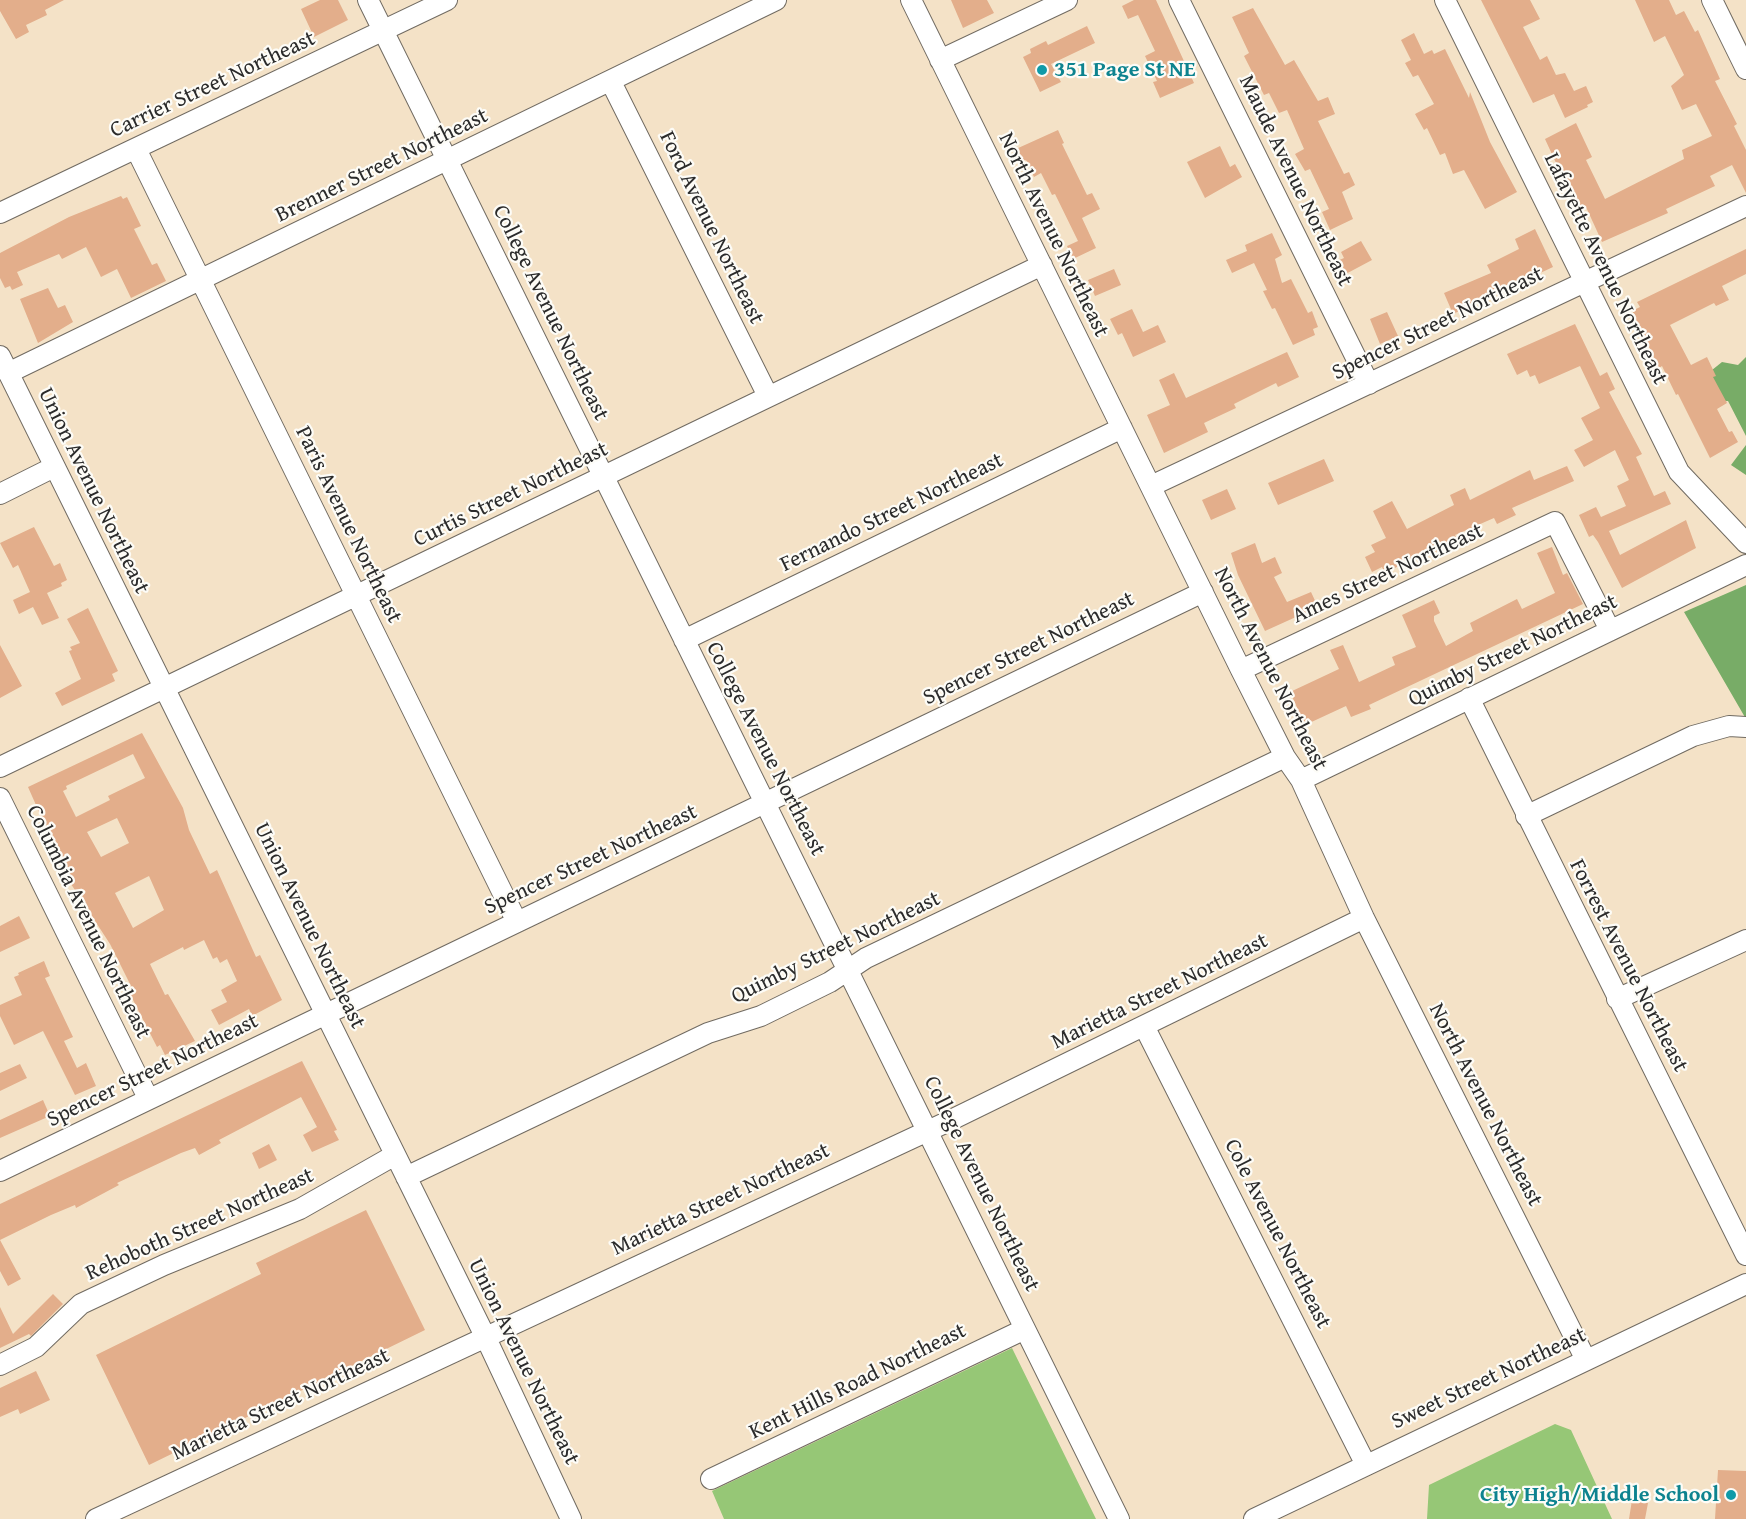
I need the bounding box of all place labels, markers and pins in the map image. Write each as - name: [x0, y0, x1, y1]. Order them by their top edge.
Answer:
- place label: 351 Page St NE: [1054, 57, 1196, 83]
- marker: 351 Page St NE: [1035, 63, 1049, 77]
- place label: City High/Middle School: [1480, 1482, 1719, 1508]
- marker: City High/Middle School: [1724, 1488, 1738, 1502]

